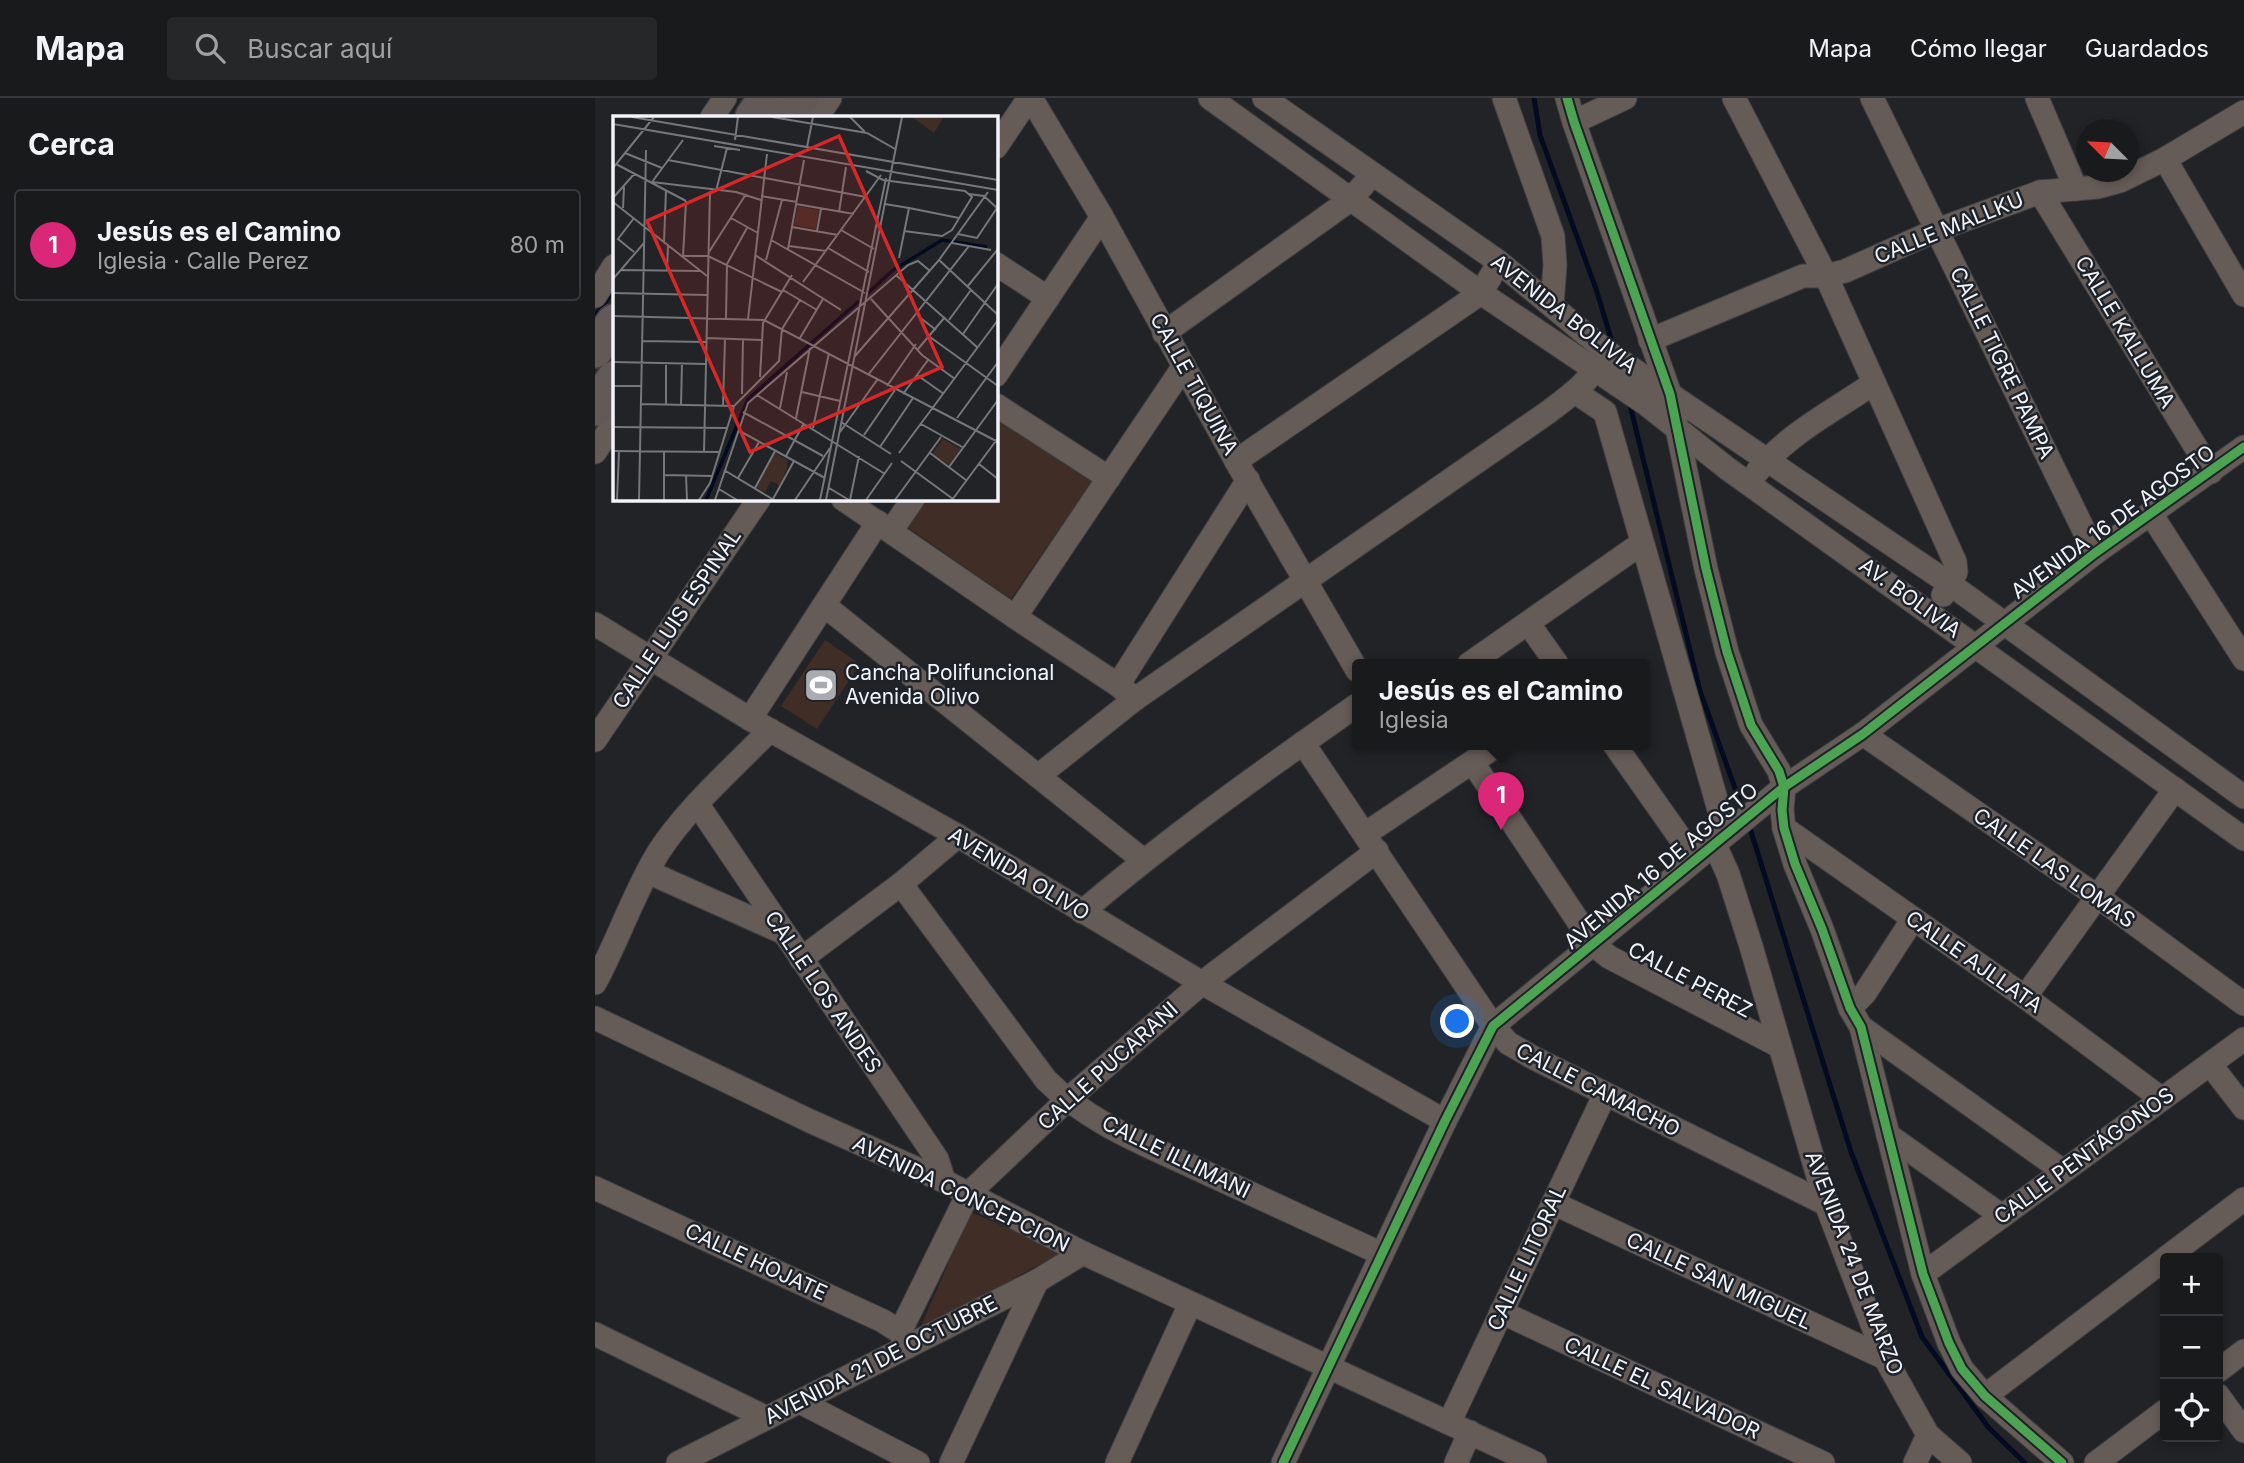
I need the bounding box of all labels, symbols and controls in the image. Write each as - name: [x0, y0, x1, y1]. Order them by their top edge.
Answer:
- search box: [167, 17, 657, 80]
- text: Mapa: [35, 28, 125, 68]
- icon: search: [191, 29, 229, 67]
- text: Buscar aquí: [247, 33, 392, 64]
- text: Mapa: [1808, 34, 1872, 63]
- text: Cómo llegar: [1910, 34, 2047, 63]
- text: Guardados: [2085, 34, 2209, 63]
- inset map: [613, 116, 997, 500]
- north arrow: [2076, 119, 2139, 182]
- text: Cerca: [28, 126, 115, 162]
- street label: CALLE MALLKU: [1871, 186, 2027, 269]
- text: Jesús es el Camino: [97, 216, 341, 247]
- text: 1: [48, 231, 58, 259]
- text: 80 m: [510, 231, 565, 259]
- text: Iglesia · Calle Perez: [97, 247, 309, 275]
- street label: AVENIDA BOLIVIA: [1486, 249, 1642, 378]
- street label: CALLE KALLUMA: [2070, 251, 2181, 412]
- street label: CALLE TIGRE PAMPA: [1945, 263, 2060, 463]
- street label: CALLE TIQUINA: [1145, 308, 1244, 459]
- street label: AVENIDA 16 DE AGOSTO: [2006, 439, 2219, 604]
- street label: CALLE LUIS ESPINAL: [607, 524, 746, 713]
- street label: AV. BOLIVIA: [1855, 552, 1966, 643]
- popup: [1352, 659, 1650, 750]
- place label: Cancha Polifuncional Avenida Olivo: [845, 660, 1054, 709]
- sports icon: Cancha Polifuncional Avenida Olivo: [802, 666, 840, 704]
- text: Jesús es el Camino: [1379, 675, 1623, 706]
- text: Iglesia: [1379, 706, 1449, 734]
- pin: 1: [1478, 772, 1524, 830]
- street label: AVENIDA 16 DE AGOSTO: [1559, 777, 1763, 954]
- street label: CALLE LAS LOMAS: [1969, 802, 2140, 933]
- street label: AVENIDA OLIVO: [944, 822, 1094, 925]
- street label: CALLE AJLLATA: [1901, 905, 2047, 1018]
- street label: CALLE LOS ANDES: [760, 906, 887, 1077]
- street label: CALLE PEREZ: [1624, 936, 1757, 1023]
- street label: CALLE PUCARANI: [1033, 996, 1183, 1135]
- your location: [1440, 1004, 1474, 1038]
- street label: CALLE CAMACHO: [1512, 1037, 1684, 1142]
- street label: CALLE PENTÁGONOS: [1988, 1081, 2179, 1229]
- street label: CALLE ILLIMANI: [1098, 1110, 1254, 1203]
- street label: AVENIDA CONCEPCION: [849, 1130, 1074, 1257]
- street label: AVENIDA 24 DE MARZO: [1800, 1147, 1909, 1378]
- street label: CALLE LITORAL: [1482, 1181, 1571, 1335]
- street label: CALLE HOJATE: [681, 1218, 831, 1305]
- street label: CALLE SAN MIGUEL: [1622, 1227, 1816, 1335]
- map controls: [2160, 1253, 2223, 1442]
- button: +: [2160, 1253, 2223, 1316]
- street label: AVENIDA 21 DE OCTUBRE: [760, 1290, 1001, 1429]
- button: −: [2160, 1316, 2223, 1379]
- street label: CALLE EL SALVADOR: [1561, 1331, 1764, 1444]
- button: locate: [2160, 1379, 2223, 1442]

